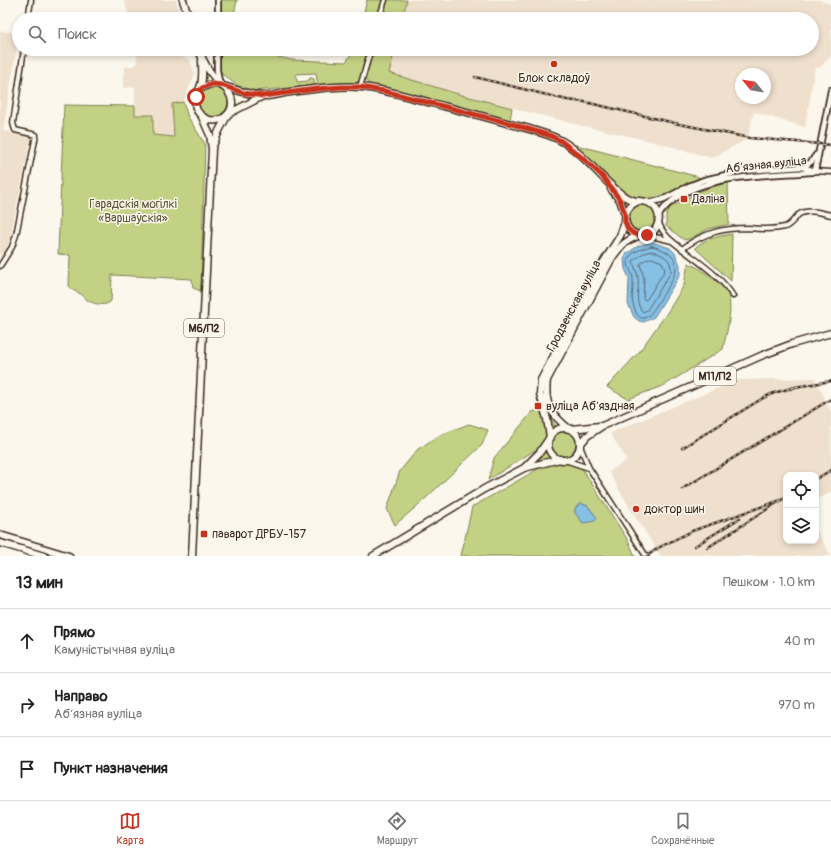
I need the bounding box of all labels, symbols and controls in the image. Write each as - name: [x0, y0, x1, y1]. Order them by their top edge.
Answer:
- search box: [12, 12, 819, 56]
- icon: search: [26, 23, 48, 45]
- text: Поиск: [58, 25, 97, 44]
- marker: Блок складоў: [549, 59, 559, 69]
- north arrow: [735, 68, 771, 104]
- place label: Блок складоў: [518, 71, 590, 86]
- route start: [187, 88, 205, 106]
- street label: Абʼязная вуліца: [725, 153, 808, 177]
- place label: Даліна: [691, 192, 725, 207]
- marker: Даліна: [679, 194, 689, 204]
- park label: Гарадскія могілкі «Варшаўскія»: [89, 197, 177, 226]
- route end: [638, 226, 656, 244]
- street label: Гродзенская вуліца: [544, 257, 605, 354]
- road number: М6/П2: [184, 319, 224, 337]
- road number: М11/П2: [694, 367, 736, 385]
- place label: вуліца Абʼяздная: [546, 399, 635, 414]
- marker: вуліца Абʼяздная: [533, 401, 543, 411]
- map controls: [783, 472, 819, 544]
- button: locate: [783, 472, 819, 508]
- place label: доктор шин: [644, 502, 704, 517]
- marker: доктор шин: [631, 504, 641, 514]
- button: layers: [783, 508, 819, 544]
- place label: паварот ДРБУ-157: [212, 527, 307, 542]
- marker: паварот ДРБУ-157: [199, 529, 209, 539]
- text: 13 мин: [16, 572, 63, 593]
- text: Пешком · 1.0 km: [723, 574, 815, 590]
- text: Прямо: [54, 623, 95, 642]
- icon: ahead: [16, 630, 38, 652]
- text: 40 m: [784, 633, 815, 649]
- text: Камуністычная вуліца: [54, 642, 175, 658]
- text: Направо: [54, 687, 108, 706]
- icon: right: [16, 694, 38, 716]
- text: 970 m: [778, 697, 815, 713]
- text: Абʼязная вуліца: [54, 706, 142, 722]
- icon: arrive: [16, 758, 38, 780]
- text: Пункт назначения: [54, 759, 168, 778]
- tab: Карта: [116, 810, 144, 847]
- tab: Маршрут: [377, 810, 418, 847]
- tab: Сохранённые: [651, 810, 715, 847]

